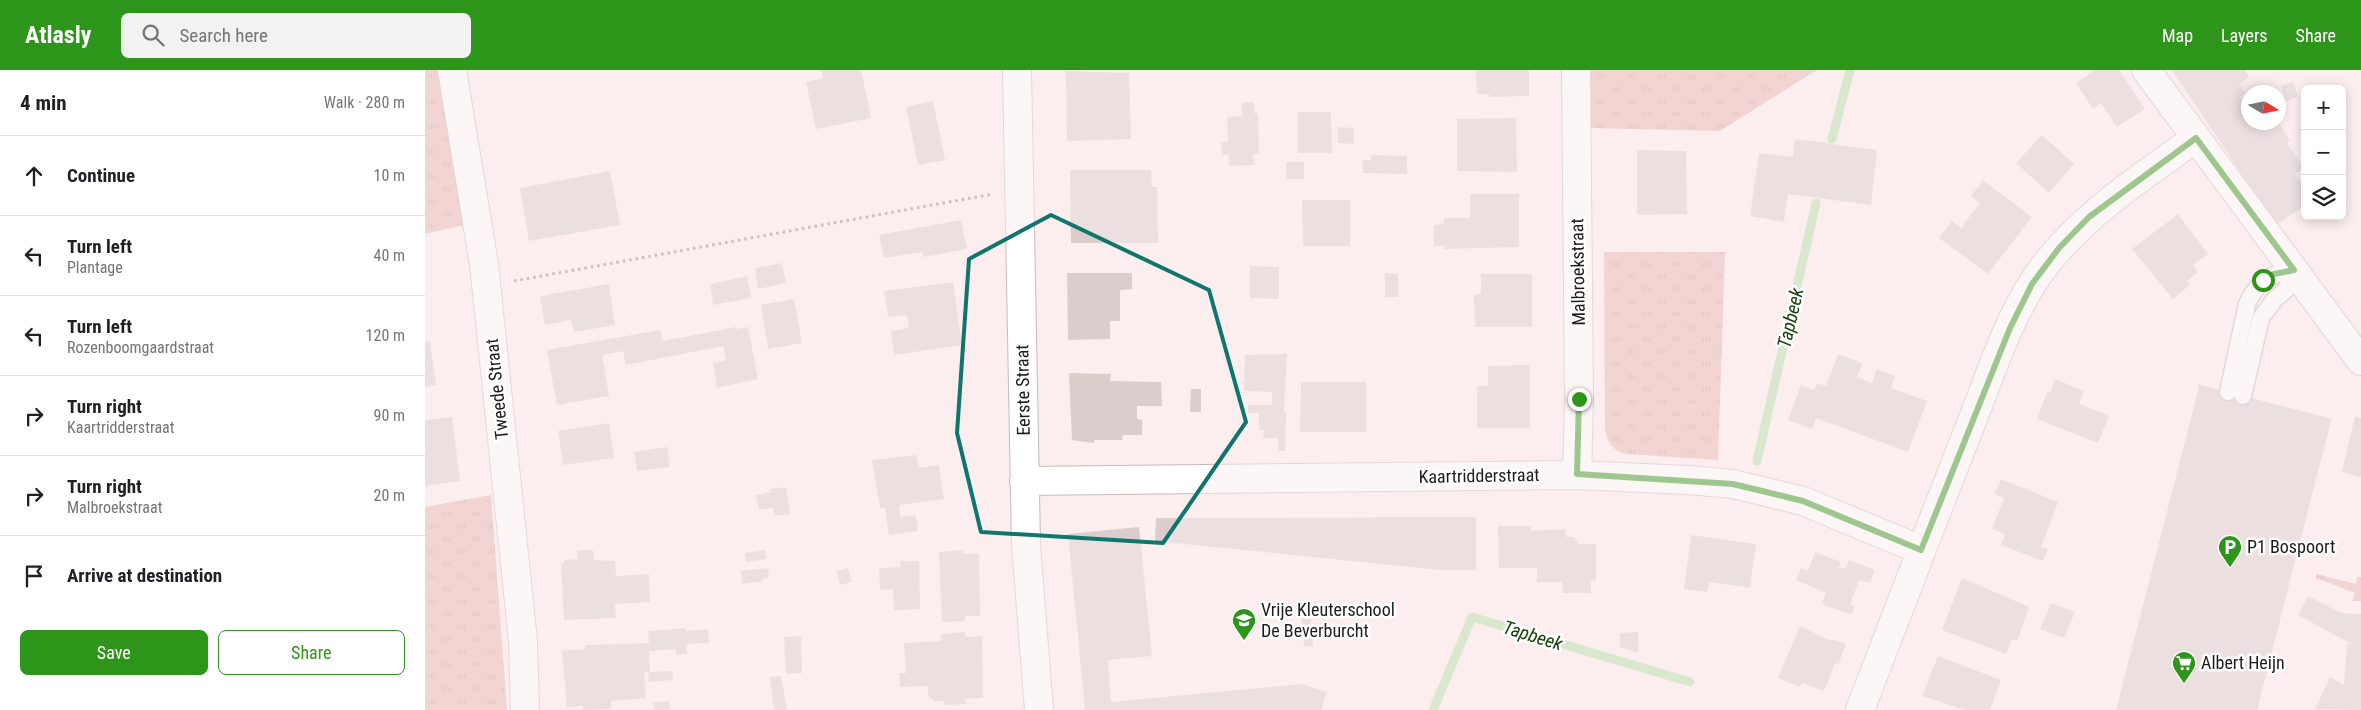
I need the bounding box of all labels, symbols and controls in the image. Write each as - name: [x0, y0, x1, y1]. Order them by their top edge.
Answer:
- search box: [121, 13, 471, 58]
- text: Atlasly: [25, 21, 91, 49]
- icon: search: [139, 21, 167, 49]
- text: Search here: [179, 24, 268, 47]
- text: Map: [2162, 25, 2193, 46]
- text: Layers: [2221, 25, 2268, 46]
- text: Share: [2296, 25, 2336, 46]
- north arrow: [2241, 85, 2286, 130]
- map controls: [2301, 85, 2346, 220]
- button: +: [2301, 85, 2346, 130]
- text: 4 min: [20, 91, 67, 115]
- text: Walk · 280 m: [324, 93, 405, 112]
- button: −: [2301, 130, 2346, 175]
- icon: ahead: [20, 162, 48, 190]
- text: Continue: [67, 164, 135, 187]
- text: 10 m: [373, 166, 405, 185]
- button: layers: [2301, 175, 2346, 220]
- street label: Malbroekstraat: [1566, 218, 1589, 326]
- text: Turn left: [67, 235, 132, 258]
- icon: left: [20, 242, 48, 270]
- text: 40 m: [373, 246, 405, 265]
- text: Plantage: [67, 258, 123, 277]
- route start: [2252, 269, 2275, 292]
- water label: Tapbeek: [1772, 285, 1809, 350]
- text: Turn left: [67, 315, 132, 338]
- icon: left: [20, 322, 48, 350]
- text: 120 m: [366, 326, 405, 345]
- text: Rozenboomgaardstraat: [67, 338, 214, 357]
- street label: Tweede Straat: [481, 338, 512, 441]
- street label: Eerste Straat: [1011, 344, 1034, 436]
- route end: [1568, 388, 1591, 411]
- text: Turn right: [67, 395, 142, 418]
- icon: right: [20, 402, 48, 430]
- text: 90 m: [373, 406, 405, 425]
- text: Kaartridderstraat: [67, 418, 175, 437]
- street label: Kaartridderstraat: [1418, 464, 1540, 487]
- text: Turn right: [67, 475, 142, 498]
- icon: right: [20, 482, 48, 510]
- text: 20 m: [373, 486, 405, 505]
- text: Malbroekstraat: [67, 498, 162, 517]
- parking icon: P1 Bospoort: [2217, 534, 2243, 568]
- place label: P1 Bospoort: [2247, 536, 2335, 557]
- icon: arrive: [20, 562, 48, 590]
- text: Arrive at destination: [67, 564, 222, 587]
- place label: Vrije Kleuterschool De Beverburcht: [1261, 599, 1395, 641]
- school or university icon: Vrije Kleuterschool De Beverburcht: [1231, 607, 1257, 641]
- water label: Tapbeek: [1500, 616, 1566, 656]
- button: Save: [20, 630, 208, 675]
- button: Share: [218, 630, 405, 675]
- supermarket icon: Albert Heijn: [2171, 650, 2197, 684]
- place label: Albert Heijn: [2201, 652, 2285, 673]

